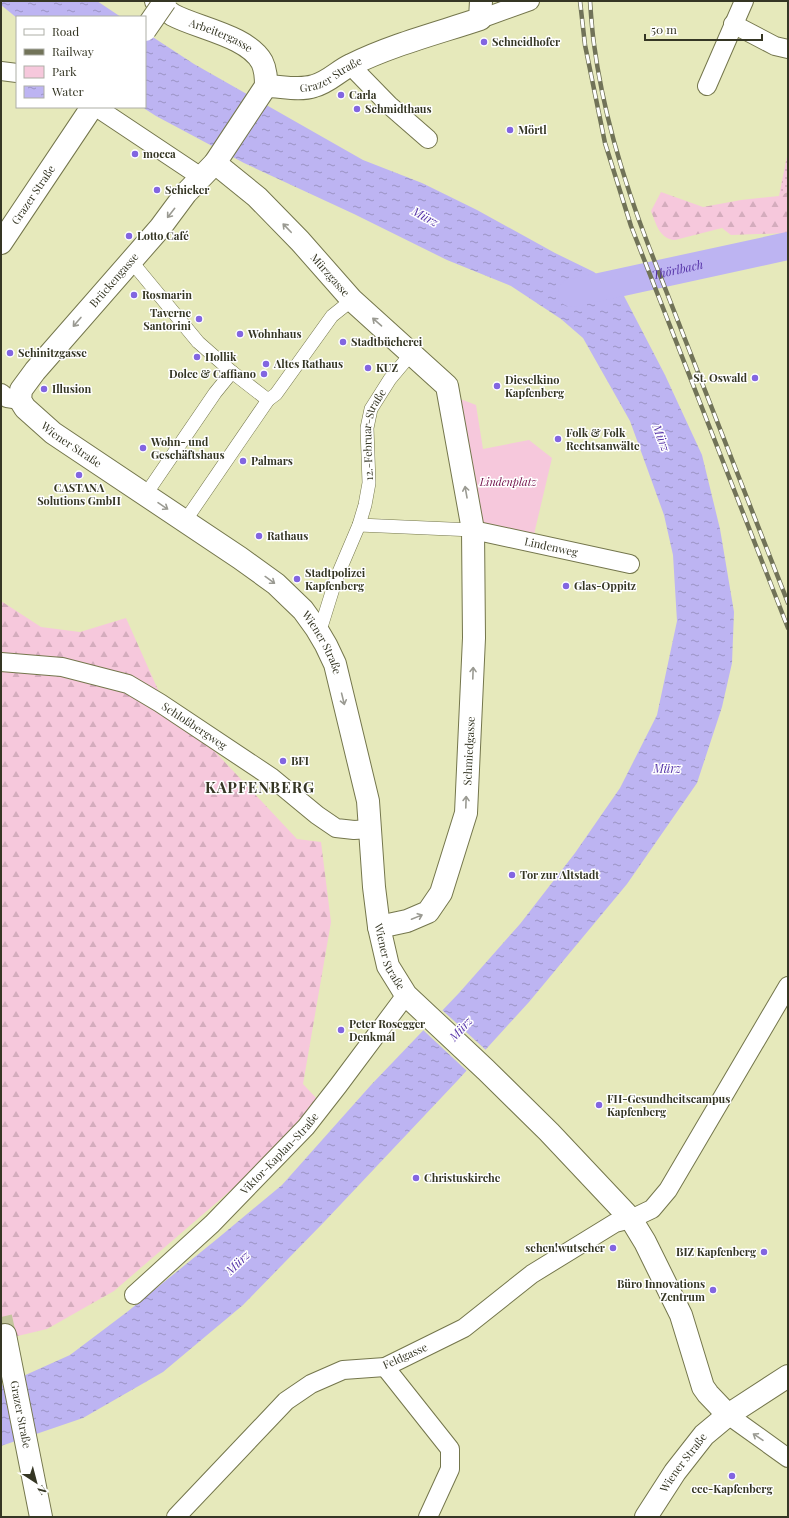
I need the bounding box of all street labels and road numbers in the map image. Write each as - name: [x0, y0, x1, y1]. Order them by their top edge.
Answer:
- street label: Arbeitergasse: [186, 14, 256, 55]
- street label: Grazer Straße: [299, 53, 364, 95]
- street label: Grazer Straße: [8, 161, 58, 227]
- street label: Brückengasse: [86, 249, 142, 310]
- street label: Mürzgasse: [307, 250, 354, 300]
- street label: 12.-Februar-Straße: [359, 385, 389, 481]
- street label: Wiener Straße: [38, 417, 105, 471]
- street label: Lindenweg: [523, 533, 580, 560]
- street label: Wiener Straße: [298, 607, 345, 676]
- street label: Schloßbergweg: [159, 698, 230, 753]
- street label: Schmiedgasse: [459, 716, 478, 786]
- street label: Wiener Straße: [371, 921, 409, 993]
- street label: Viktor-Kaplan-Straße: [236, 1109, 322, 1198]
- street label: Feldgasse: [380, 1339, 430, 1372]
- street label: Grazer Straße: [7, 1379, 35, 1450]
- street label: Wiener Straße: [655, 1429, 710, 1496]

